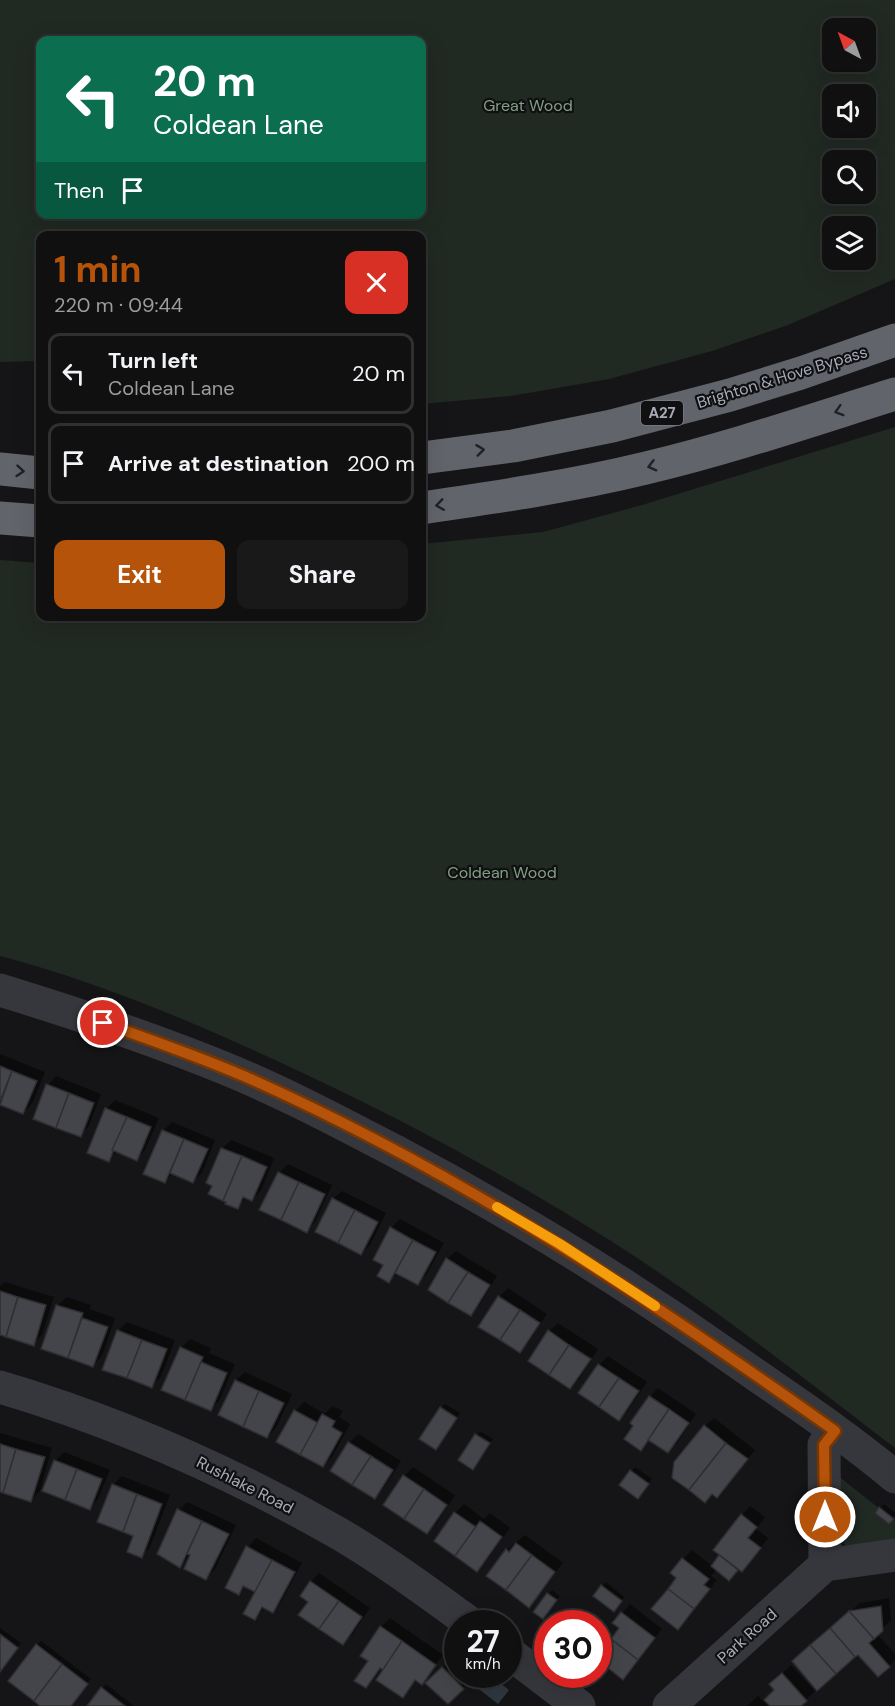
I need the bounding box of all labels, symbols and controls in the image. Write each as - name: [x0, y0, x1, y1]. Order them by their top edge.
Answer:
- north arrow: [822, 18, 876, 72]
- map controls: [822, 18, 876, 270]
- text: 20 m: [153, 54, 256, 109]
- icon: left: [54, 60, 132, 138]
- button: sound: [822, 84, 876, 138]
- park label: Great Wood: [483, 95, 573, 116]
- text: Coldean Lane: [153, 107, 324, 142]
- button: search: [822, 150, 876, 204]
- icon: arrive: [116, 174, 149, 207]
- text: Then: [54, 176, 104, 205]
- button: layers: [822, 216, 876, 270]
- text: 1 min: [54, 246, 142, 293]
- button: close: [345, 251, 408, 314]
- text: 220 m · 09:44: [54, 292, 183, 318]
- street label: Brighton & Hove Bypass: [694, 341, 870, 413]
- text: Turn left: [108, 346, 198, 375]
- icon: left: [57, 357, 90, 390]
- text: 20 m: [352, 359, 405, 388]
- text: Coldean Lane: [108, 375, 235, 401]
- road number: A27: [641, 401, 683, 425]
- one-way arrow: [834, 404, 845, 416]
- one-way arrow: [475, 445, 484, 457]
- icon: arrive: [57, 447, 90, 480]
- text: Arrive at destination: [108, 449, 329, 478]
- text: 200 m: [347, 449, 415, 478]
- one-way arrow: [647, 459, 658, 471]
- one-way arrow: [16, 464, 25, 477]
- one-way arrow: [435, 499, 444, 511]
- button: Exit: [54, 540, 225, 609]
- button: Share: [237, 540, 408, 609]
- park label: Coldean Wood: [447, 862, 557, 883]
- pin: [77, 997, 128, 1048]
- icon: arrive: [86, 1006, 119, 1039]
- street label: Rushlake Road: [193, 1452, 297, 1518]
- position arrow: [793, 1485, 857, 1549]
- street label: Park Road: [713, 1604, 781, 1668]
- speed limit sign: 30: [534, 1610, 612, 1688]
- text: 27: [466, 1622, 500, 1661]
- text: km/h: [465, 1654, 501, 1674]

